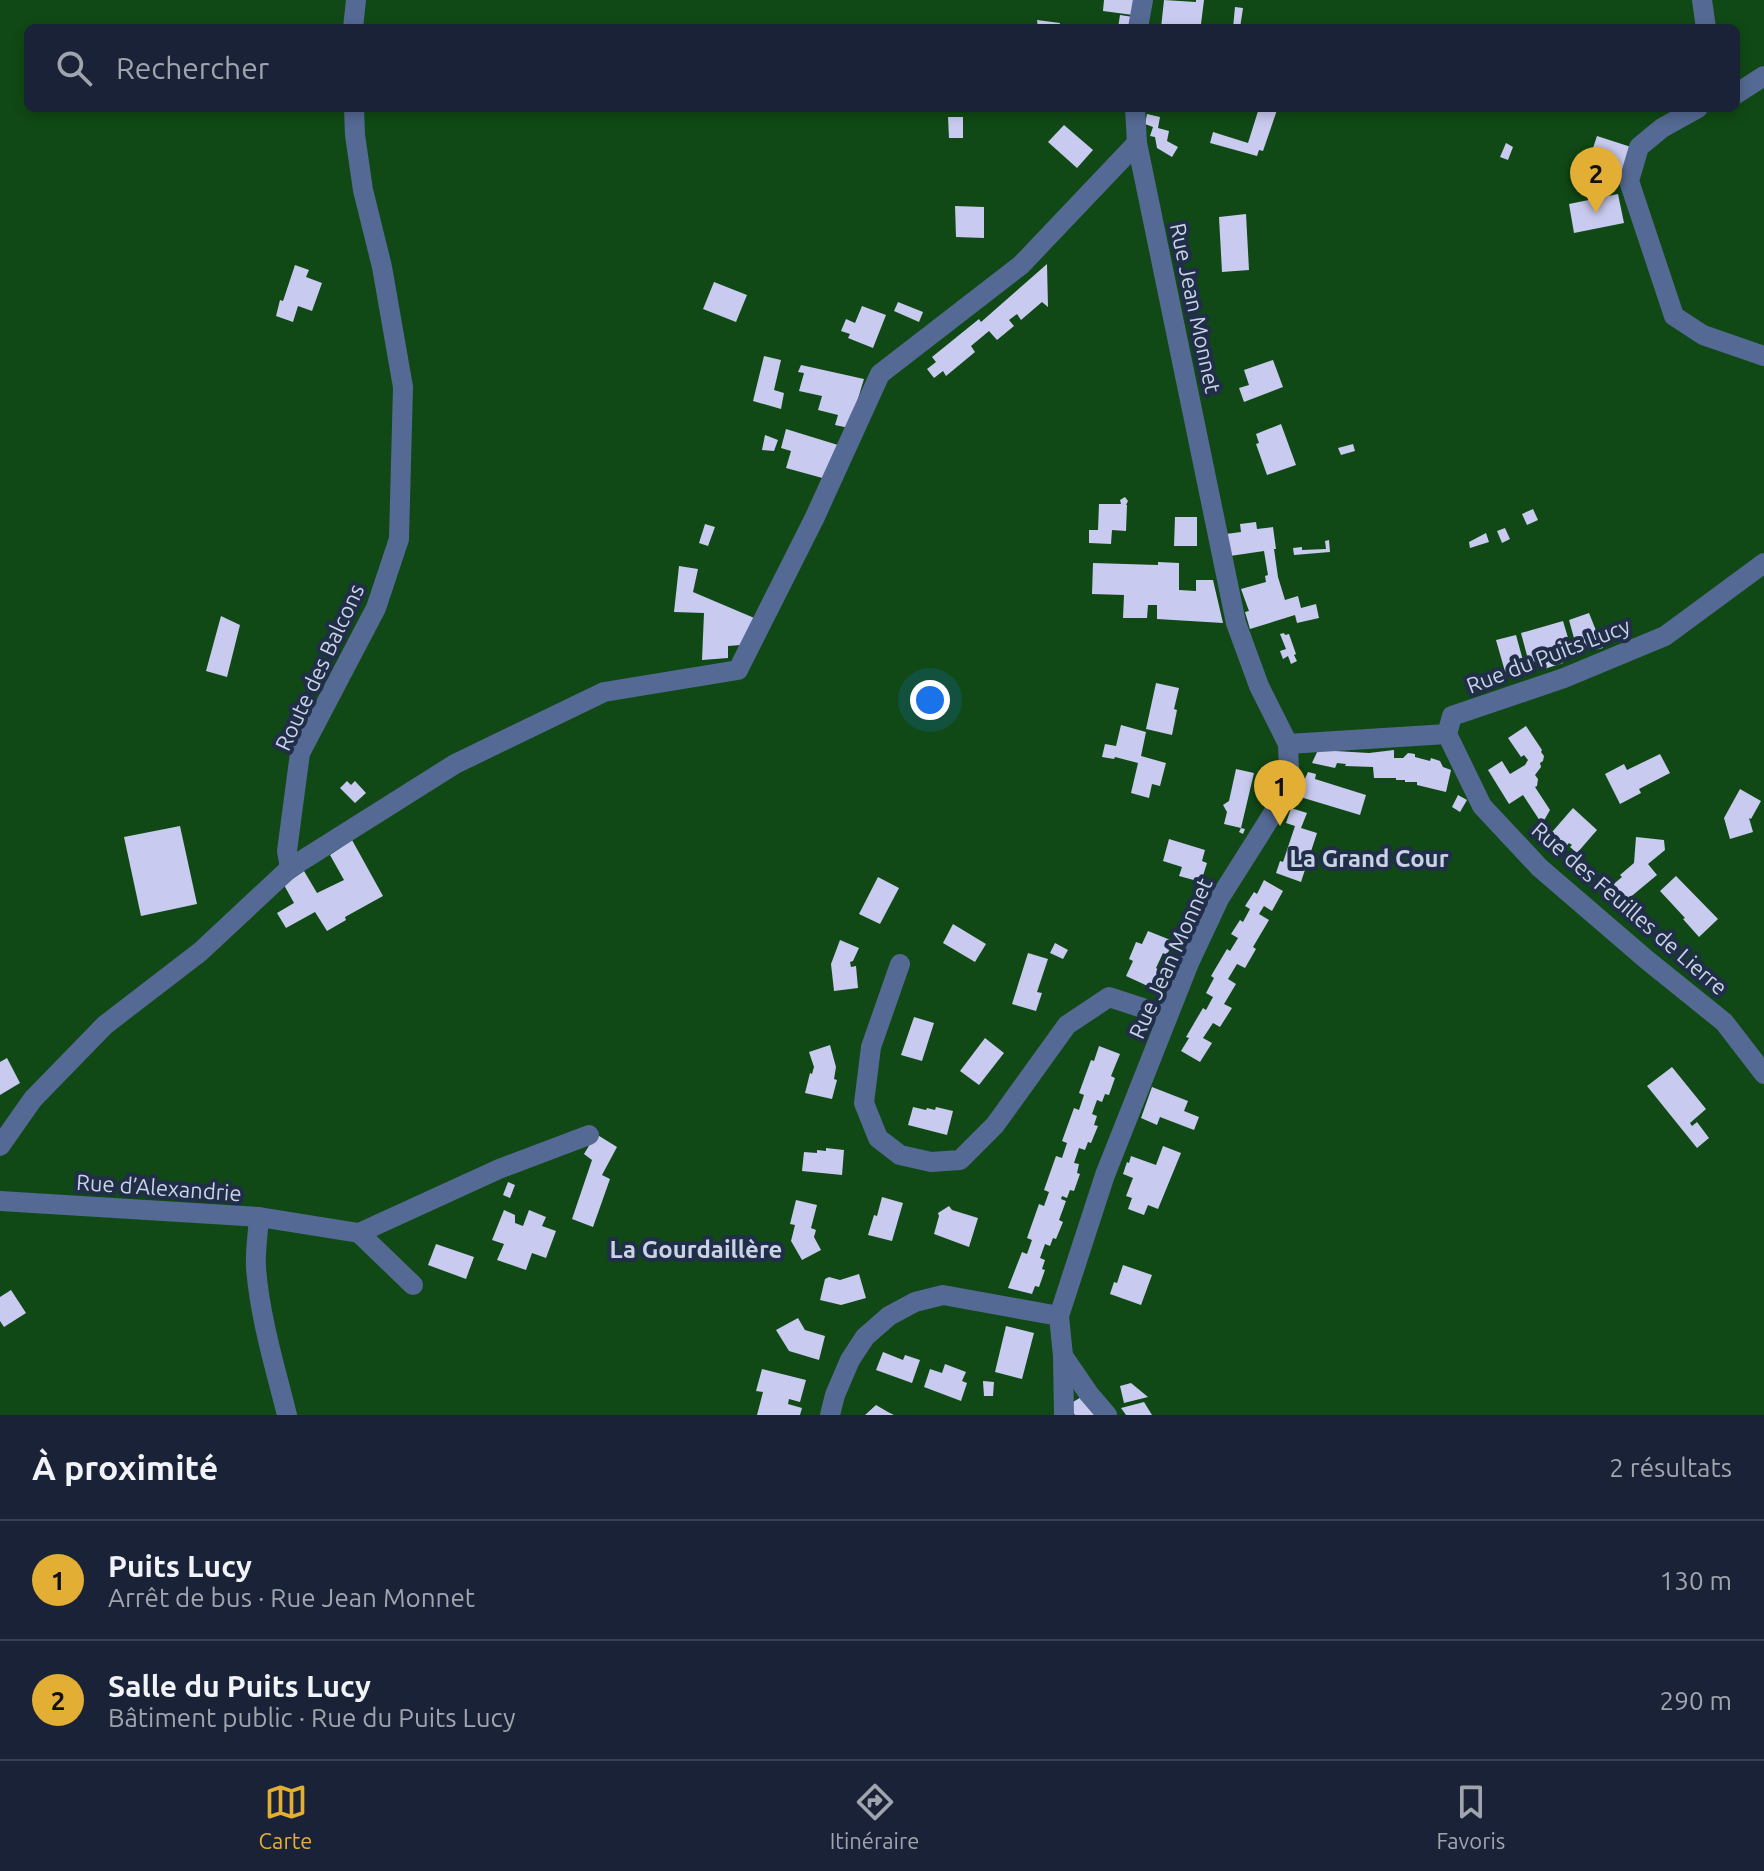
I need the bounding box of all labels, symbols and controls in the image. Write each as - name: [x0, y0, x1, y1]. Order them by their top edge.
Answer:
- search box: [24, 24, 1740, 112]
- icon: search: [52, 46, 96, 90]
- text: Rechercher: [116, 51, 269, 85]
- pin: 2: [1570, 147, 1622, 213]
- street label: Rue Jean Monnet: [1166, 221, 1226, 396]
- street label: Route des Balcons: [269, 580, 369, 754]
- street label: Rue du Puits Lucy: [1463, 612, 1634, 698]
- your location: [910, 680, 950, 720]
- pin: 1: [1254, 760, 1306, 826]
- street label: Rue des Feuilles de Lierre: [1527, 816, 1733, 1000]
- district label: La Grand Cour: [1289, 845, 1449, 872]
- street label: Rue Jean Monnet: [1123, 873, 1217, 1042]
- street label: Rue d’Alexandrie: [76, 1169, 242, 1205]
- district label: La Gourdaillère: [610, 1236, 782, 1263]
- text: À proximité: [32, 1448, 218, 1486]
- text: 2 résultats: [1609, 1453, 1732, 1482]
- text: Puits Lucy: [108, 1549, 252, 1583]
- text: 1: [51, 1566, 65, 1595]
- text: 130 m: [1660, 1566, 1732, 1595]
- text: Arrêt de bus · Rue Jean Monnet: [108, 1583, 475, 1612]
- text: Salle du Puits Lucy: [108, 1669, 371, 1703]
- text: 2: [51, 1686, 65, 1715]
- text: 290 m: [1660, 1686, 1732, 1715]
- text: Bâtiment public · Rue du Puits Lucy: [108, 1703, 516, 1732]
- tab: Carte: [259, 1780, 312, 1853]
- tab: Itinéraire: [830, 1780, 919, 1853]
- tab: Favoris: [1437, 1780, 1505, 1853]

